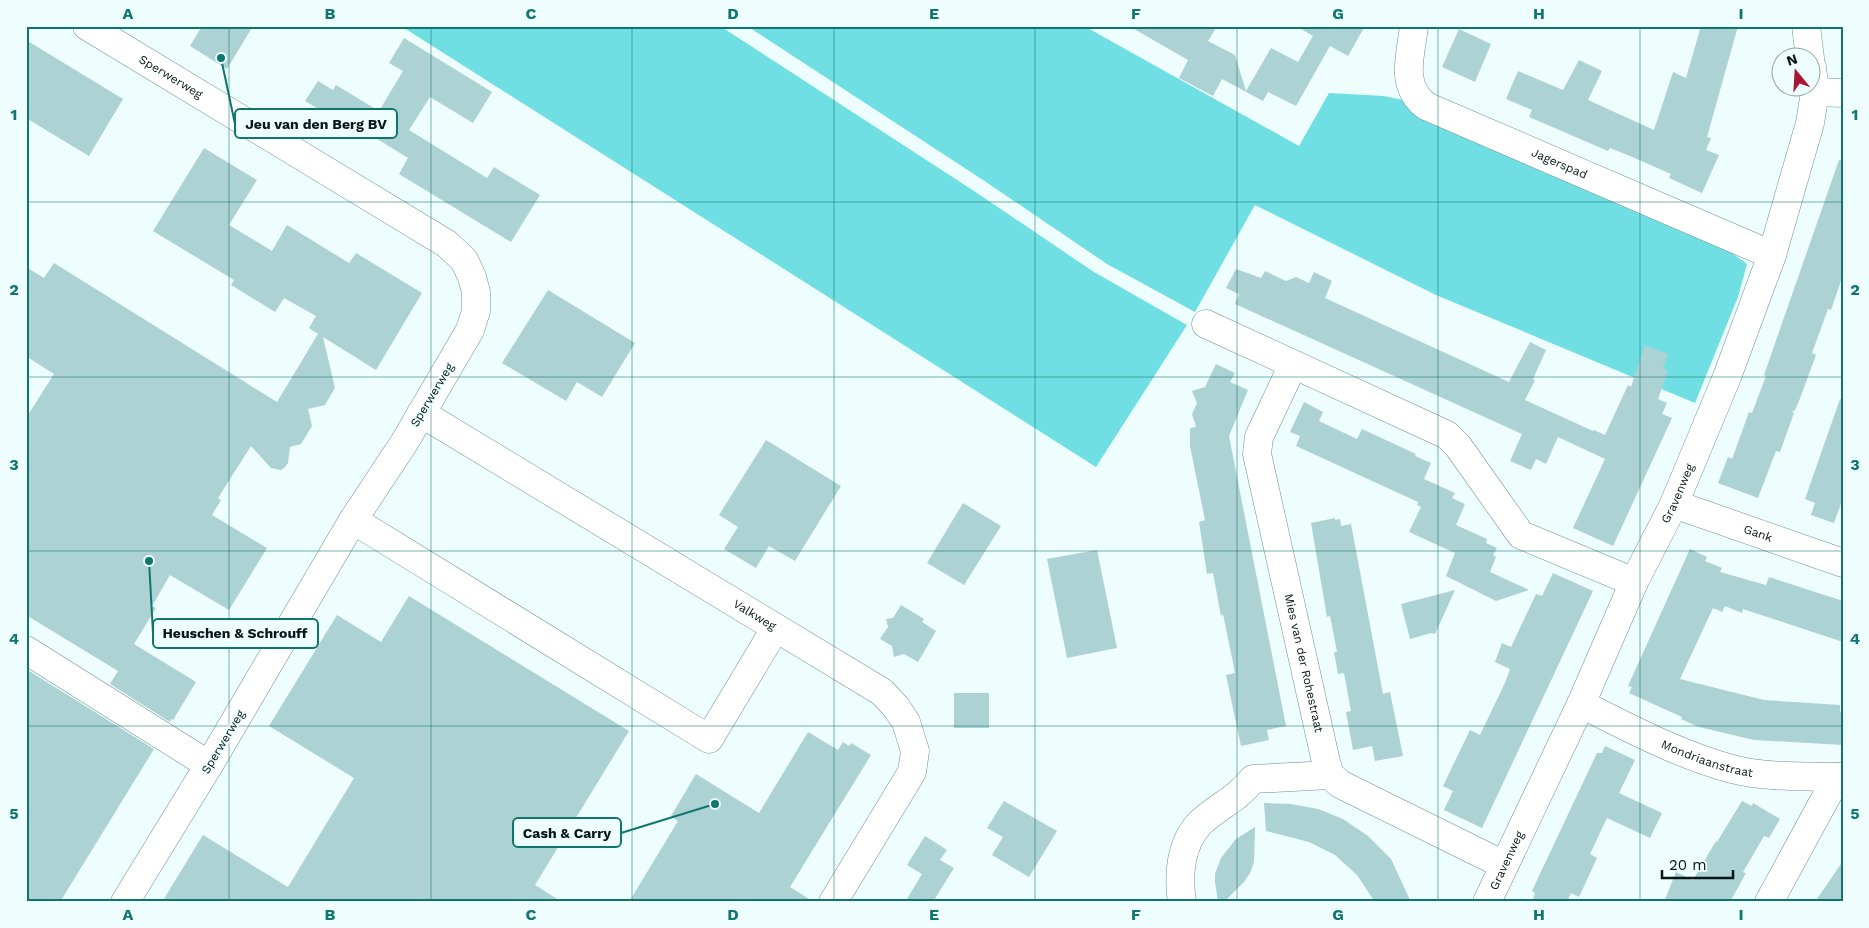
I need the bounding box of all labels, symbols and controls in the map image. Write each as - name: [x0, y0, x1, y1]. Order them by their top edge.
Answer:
- text: A: [123, 4, 134, 23]
- text: B: [325, 4, 336, 23]
- text: C: [526, 4, 537, 23]
- text: D: [727, 4, 739, 23]
- text: E: [929, 4, 939, 23]
- text: F: [1131, 4, 1141, 23]
- text: G: [1332, 4, 1344, 23]
- text: H: [1533, 4, 1545, 23]
- text: I: [1738, 4, 1744, 23]
- north arrow: [1772, 48, 1822, 98]
- text: N: [1785, 50, 1799, 69]
- street label: Sperwerweg: [136, 52, 206, 102]
- text: 1: [11, 105, 17, 124]
- text: 1: [1852, 105, 1858, 124]
- callout: Jeu van den Berg BV: [235, 109, 397, 138]
- text: Jeu van den Berg BV: [245, 116, 387, 132]
- street label: Jagerspad: [1529, 145, 1590, 182]
- text: 2: [9, 280, 19, 299]
- text: 2: [1850, 280, 1860, 299]
- street label: Sperwerweg: [408, 360, 457, 429]
- text: 3: [9, 455, 19, 474]
- text: 3: [1850, 455, 1860, 474]
- street label: Gravenweg: [1658, 461, 1697, 526]
- street label: Gank: [1742, 522, 1775, 545]
- street label: Mies van der Rohestraat: [1281, 592, 1326, 734]
- street label: Valkweg: [731, 597, 779, 634]
- callout: Heuschen & Schrouff: [153, 619, 318, 648]
- text: Heuschen & Schrouff: [162, 625, 308, 641]
- text: 4: [9, 629, 19, 648]
- text: 4: [1850, 629, 1860, 648]
- street label: Sperwerweg: [199, 707, 248, 776]
- street label: Mondriaanstraat: [1659, 737, 1754, 780]
- text: 5: [9, 804, 19, 823]
- text: 5: [1850, 804, 1860, 823]
- callout: Cash & Carry: [513, 818, 621, 847]
- text: Cash & Carry: [523, 825, 611, 841]
- street label: Gravenweg: [1487, 828, 1527, 892]
- scale bar: [1662, 848, 1733, 880]
- text: 20 m: [1669, 856, 1707, 874]
- text: A: [123, 905, 134, 924]
- text: B: [325, 905, 336, 924]
- text: C: [526, 905, 537, 924]
- text: D: [727, 905, 739, 924]
- text: E: [929, 905, 939, 924]
- text: F: [1131, 905, 1141, 924]
- text: G: [1332, 905, 1344, 924]
- text: H: [1533, 905, 1545, 924]
- text: I: [1738, 905, 1744, 924]

